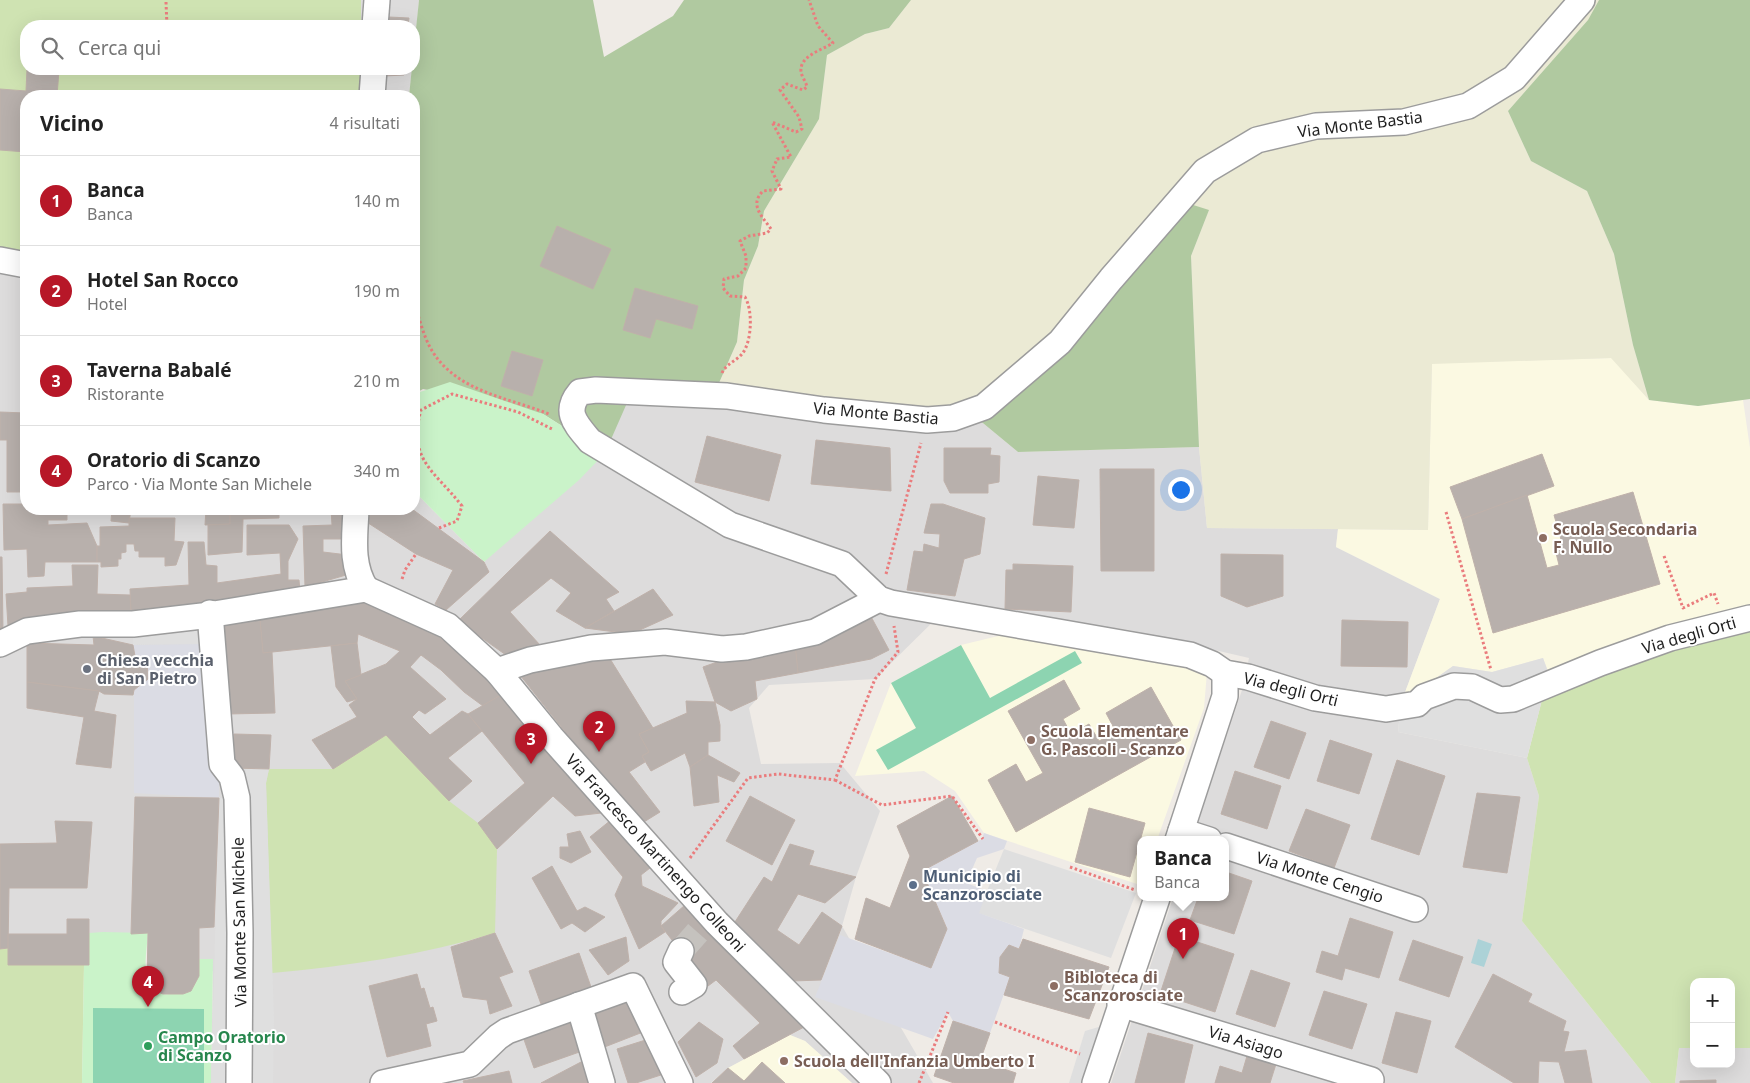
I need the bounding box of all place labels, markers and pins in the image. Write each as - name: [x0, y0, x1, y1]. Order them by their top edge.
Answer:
- place label: Scuola Secondaria F. Nullo: [1553, 518, 1697, 558]
- marker: Scuola Secondaria F. Nullo: [1537, 532, 1549, 544]
- place label: Chiesa vecchia di San Pietro: [97, 649, 214, 689]
- marker: Chiesa vecchia di San Pietro: [81, 663, 93, 675]
- pin: 2: [583, 711, 615, 752]
- place label: Scuola Elementare G. Pascoli - Scanzo: [1041, 720, 1189, 760]
- pin: 3: [515, 723, 547, 764]
- marker: Scuola Elementare G. Pascoli - Scanzo: [1025, 734, 1037, 746]
- place label: Municipio di Scanzorosciate: [923, 865, 1042, 905]
- marker: Municipio di Scanzorosciate: [907, 879, 919, 891]
- pin: 1: [1167, 918, 1199, 959]
- pin: 4: [132, 966, 164, 1007]
- place label: Bibloteca di Scanzorosciate: [1064, 966, 1183, 1006]
- marker: Bibloteca di Scanzorosciate: [1048, 980, 1060, 992]
- place label: Campo Oratorio di Scanzo: [158, 1026, 286, 1066]
- marker: Campo Oratorio di Scanzo: [142, 1040, 154, 1052]
- place label: Scuola dell'Infanzia Umberto I: [794, 1050, 1035, 1072]
- marker: Scuola dell'Infanzia Umberto I: [778, 1055, 790, 1067]

